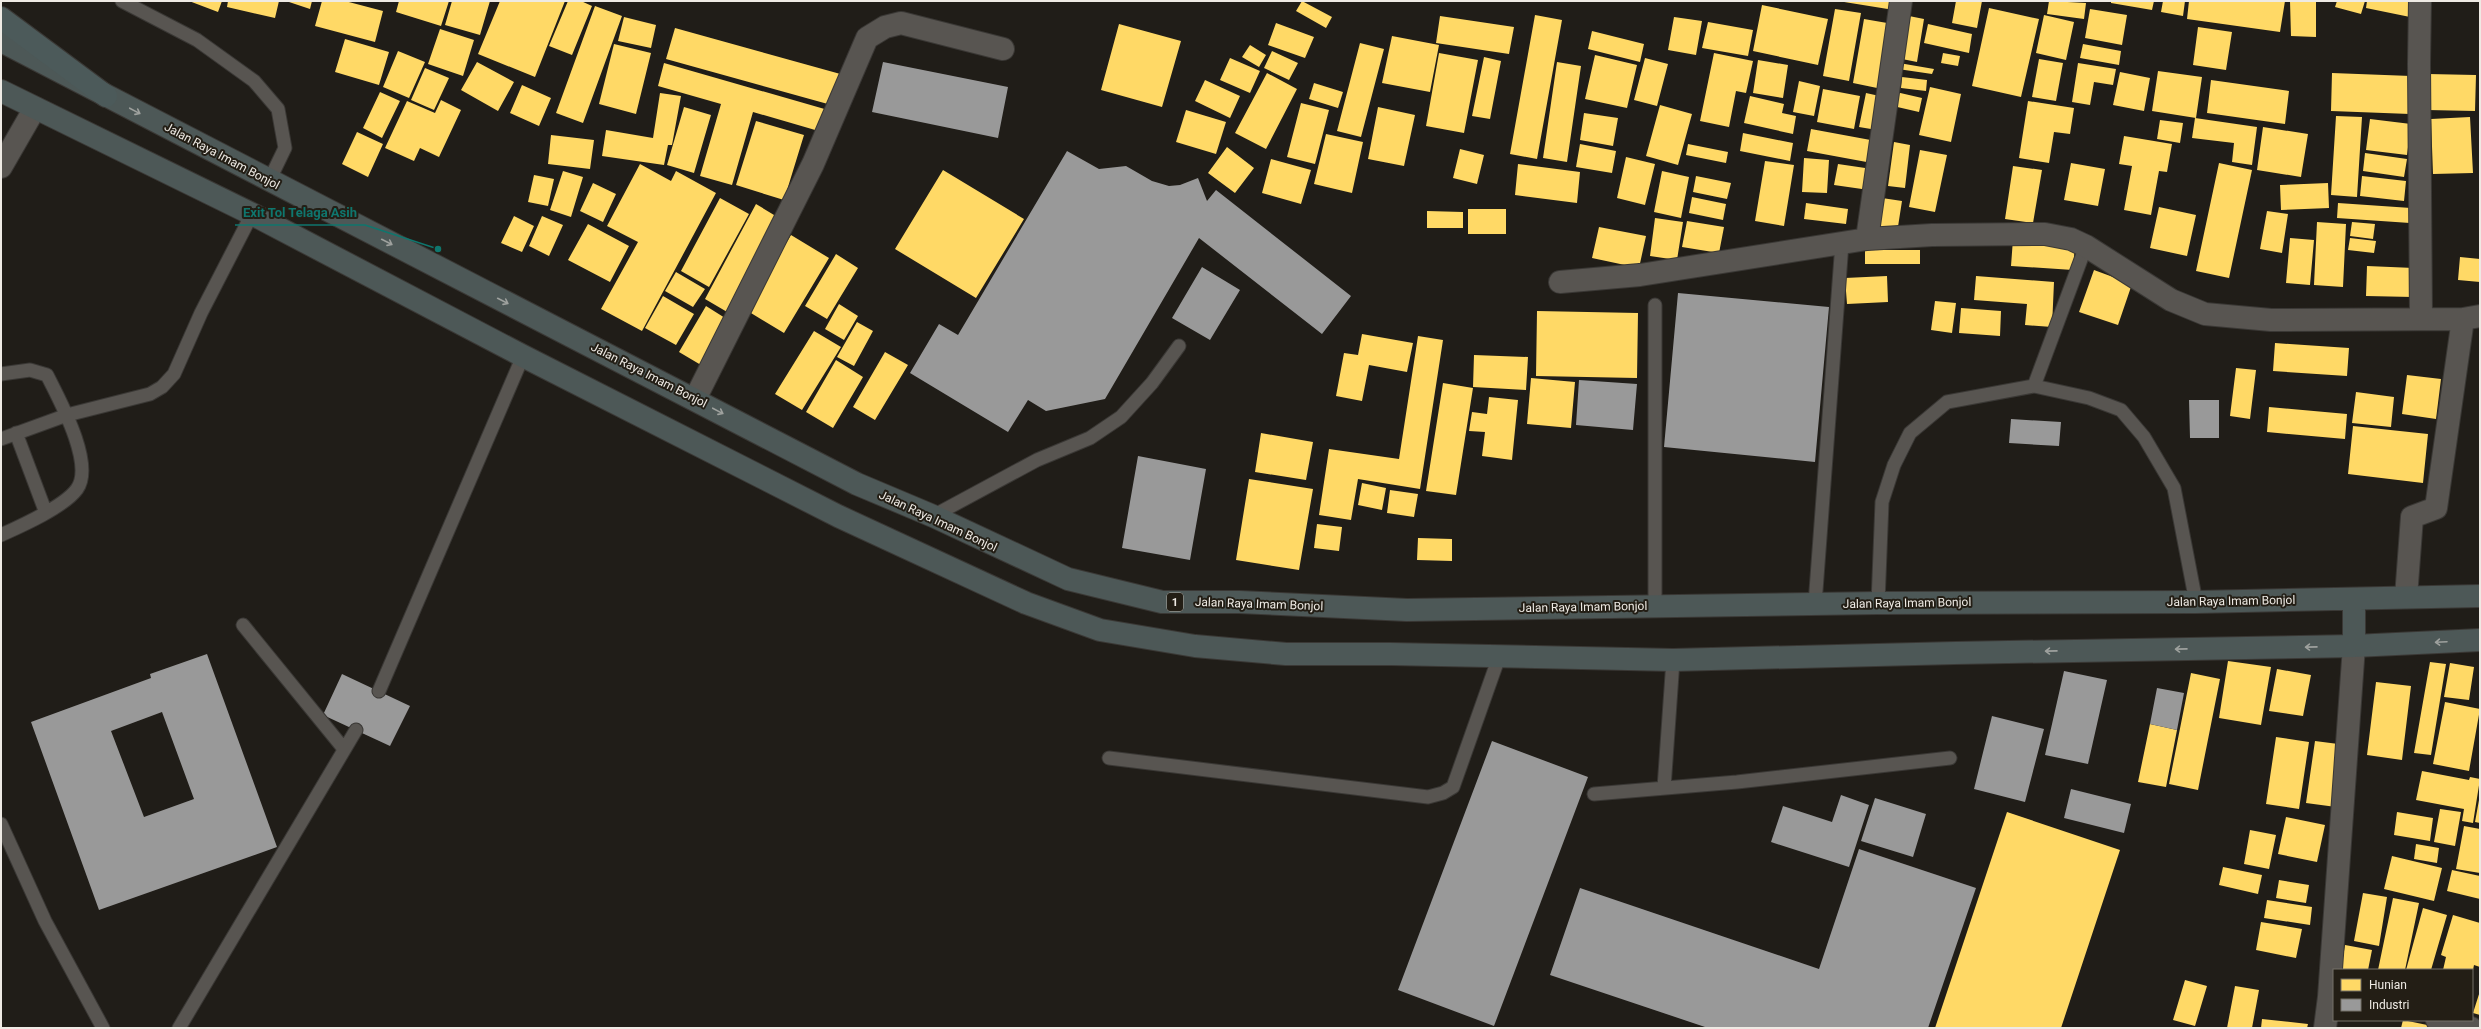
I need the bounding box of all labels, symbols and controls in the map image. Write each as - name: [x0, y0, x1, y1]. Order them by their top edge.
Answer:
- one-way arrow: [129, 108, 141, 115]
- street label: Jalan Raya Imam Bonjol: [162, 120, 282, 192]
- callout: Exit Tol Telaga Asih: [235, 200, 365, 225]
- text: Exit Tol Telaga Asih: [243, 205, 357, 220]
- one-way arrow: [381, 238, 393, 246]
- one-way arrow: [497, 297, 509, 305]
- street label: Jalan Raya Imam Bonjol: [589, 340, 709, 410]
- one-way arrow: [712, 408, 724, 415]
- street label: Jalan Raya Imam Bonjol: [877, 487, 999, 555]
- road number: 1: [1167, 593, 1183, 611]
- street label: Jalan Raya Imam Bonjol: [2167, 593, 2295, 609]
- street label: Jalan Raya Imam Bonjol: [1195, 595, 1323, 613]
- street label: Jalan Raya Imam Bonjol: [1843, 595, 1971, 611]
- street label: Jalan Raya Imam Bonjol: [1519, 599, 1647, 615]
- one-way arrow: [2435, 638, 2448, 646]
- one-way arrow: [2305, 643, 2318, 651]
- one-way arrow: [2175, 645, 2188, 653]
- one-way arrow: [2045, 647, 2058, 655]
- legend: [2333, 969, 2473, 1021]
- text: Hunian: [2369, 978, 2407, 992]
- text: Industri: [2369, 998, 2409, 1012]

